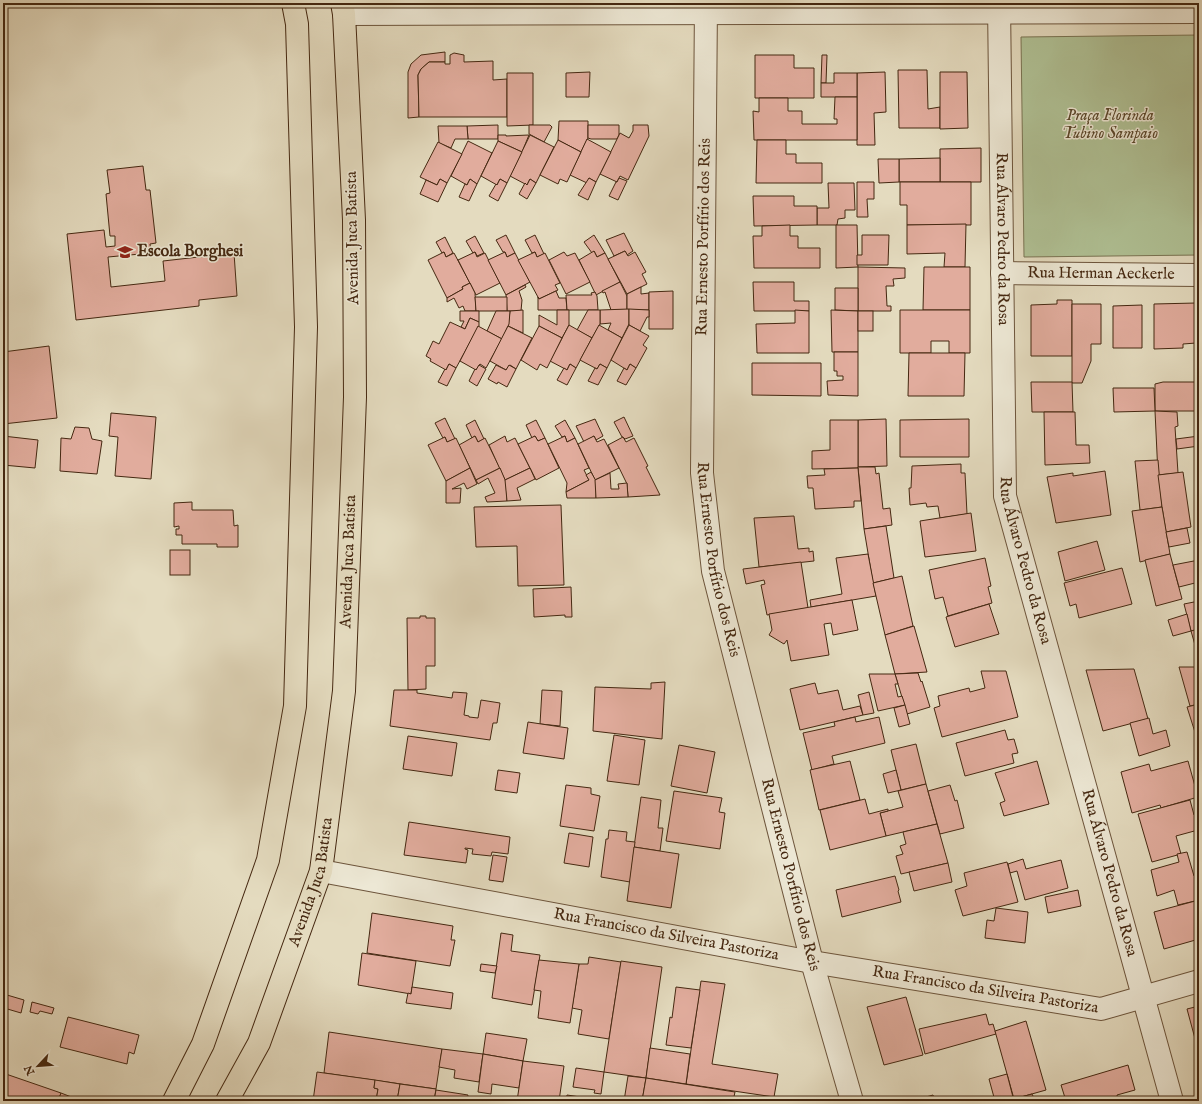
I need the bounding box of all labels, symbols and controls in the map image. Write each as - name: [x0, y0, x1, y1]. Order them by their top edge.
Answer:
- park label: Praça Florinda Tubino Sampaio: [1062, 106, 1158, 144]
- street label: Rua Ernesto Porfírio dos Reis: [692, 137, 716, 336]
- street label: Rua Álvaro Pedro da Rosa: [991, 152, 1013, 326]
- street label: Avenida Juca Batista: [342, 171, 364, 306]
- place label: Escola Borghesi: [137, 242, 244, 262]
- school or university icon: Escola Borghesi: [116, 243, 134, 261]
- street label: Rua Herman Aeckerle: [1027, 263, 1175, 285]
- street label: Rua Ernesto Porfírio dos Reis: [692, 462, 745, 660]
- street label: Rua Álvaro Pedro da Rosa: [995, 476, 1055, 647]
- street label: Avenida Juca Batista: [336, 494, 361, 630]
- street label: Rua Ernesto Porfírio dos Reis: [756, 776, 824, 974]
- street label: Rua Álvaro Pedro da Rosa: [1076, 787, 1142, 959]
- street label: Avenida Juca Batista: [284, 816, 338, 950]
- street label: Rua Francisco da Silveira Pastoriza: [552, 904, 780, 966]
- street label: Rua Francisco da Silveira Pastoriza: [871, 962, 1100, 1018]
- north arrow: [18, 1046, 58, 1086]
- text: N: [21, 1062, 39, 1078]

